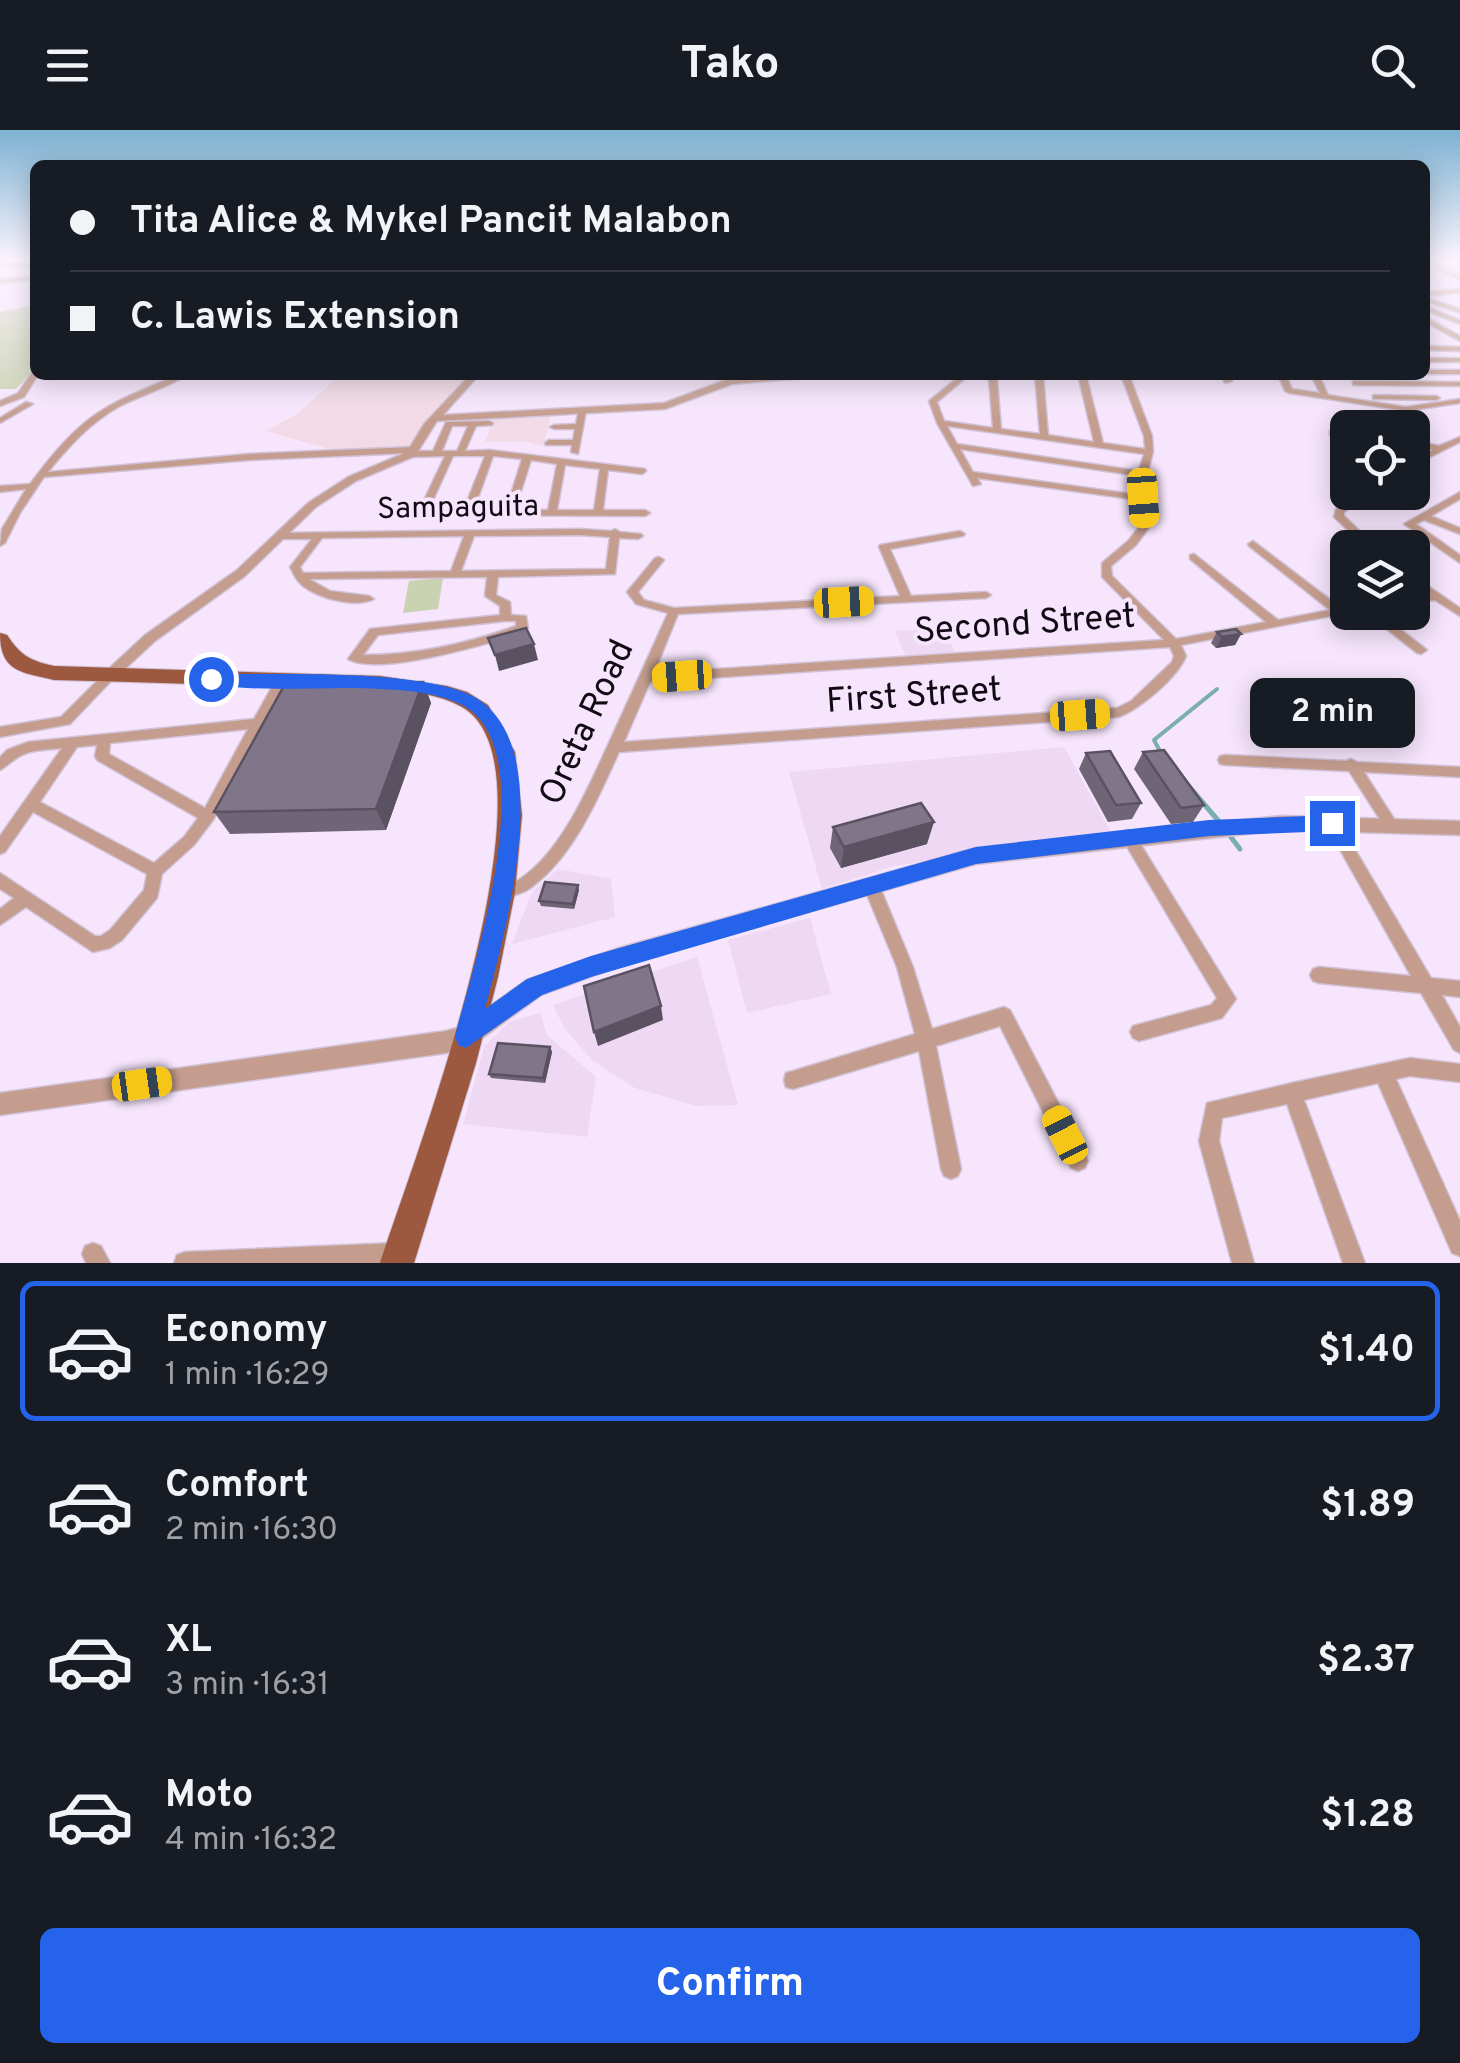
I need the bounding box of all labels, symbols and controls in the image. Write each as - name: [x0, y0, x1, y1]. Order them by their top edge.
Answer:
- text: Tako: [681, 37, 779, 94]
- icon: menu: [40, 38, 95, 93]
- icon: search: [1365, 38, 1420, 93]
- text: Tita Alice & Mykel Pancit Malabon: [130, 198, 732, 247]
- text: C. Lawis Extension: [130, 294, 460, 343]
- map controls: [1330, 410, 1430, 630]
- button: locate: [1330, 410, 1430, 510]
- car: [1126, 467, 1160, 529]
- street label: Sampaguita: [377, 489, 539, 529]
- button: layers: [1330, 530, 1430, 630]
- car: [813, 585, 875, 619]
- street label: Second Street: [913, 595, 1137, 655]
- street label: Oreta Road: [531, 633, 645, 813]
- route start: [189, 657, 234, 702]
- car: [651, 659, 713, 693]
- street label: First Street: [825, 669, 1003, 725]
- callout: 2 min: [1250, 678, 1414, 748]
- text: 2 min: [1291, 693, 1374, 733]
- car: [1049, 698, 1111, 732]
- route end: [1310, 801, 1355, 846]
- car: [110, 1065, 174, 1103]
- car: [1038, 1101, 1092, 1169]
- icon: car: [45, 1306, 135, 1396]
- text: Economy: [165, 1307, 327, 1356]
- text: $1.40: [1318, 1327, 1415, 1376]
- text: 1 min · 16:29: [165, 1356, 330, 1396]
- icon: car: [45, 1461, 135, 1551]
- text: Comfort: [165, 1462, 309, 1511]
- text: $1.89: [1320, 1482, 1415, 1531]
- text: 2 min · 16:30: [165, 1511, 338, 1551]
- icon: car: [45, 1616, 135, 1706]
- text: XL: [165, 1617, 212, 1666]
- text: $2.37: [1317, 1637, 1415, 1686]
- text: 3 min · 16:31: [165, 1666, 329, 1706]
- icon: car: [45, 1771, 135, 1861]
- text: Moto: [165, 1772, 253, 1821]
- text: $1.28: [1320, 1792, 1415, 1841]
- text: 4 min · 16:32: [165, 1821, 337, 1861]
- button: Confirm: [40, 1928, 1420, 2043]

